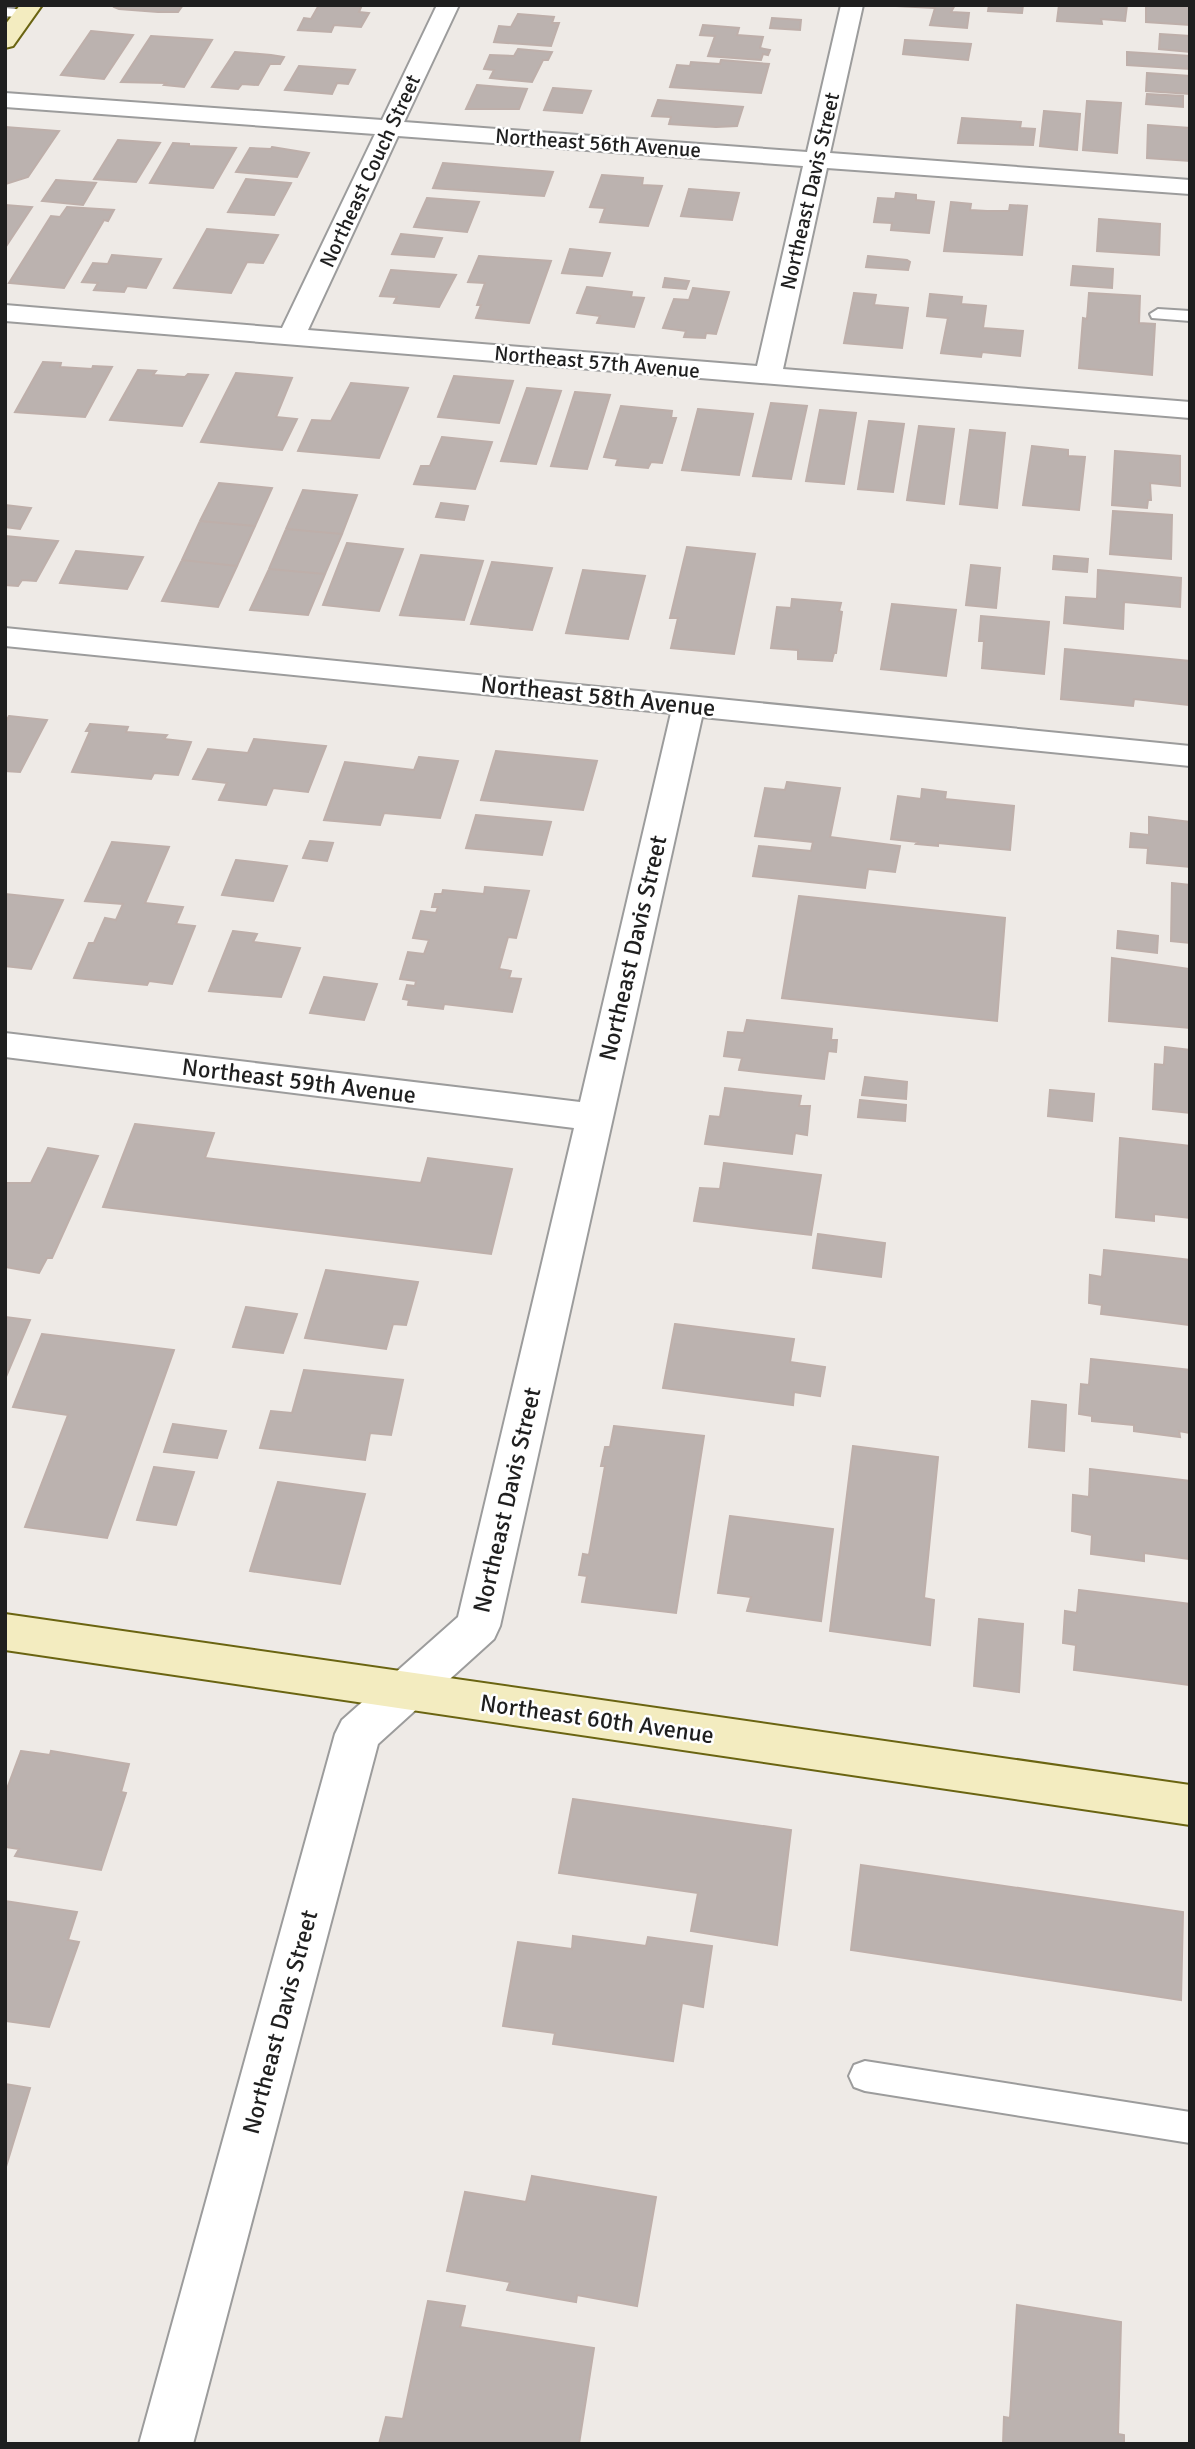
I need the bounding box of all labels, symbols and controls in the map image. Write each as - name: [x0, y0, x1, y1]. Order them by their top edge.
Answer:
- street label: Northeast Couch Street: [314, 70, 426, 272]
- street label: Northeast Davis Street: [775, 90, 845, 292]
- street label: Northeast 56th Avenue: [494, 123, 702, 163]
- street label: Northeast 57th Avenue: [493, 340, 701, 384]
- street label: Northeast 58th Avenue: [479, 669, 717, 723]
- street label: Northeast Davis Street: [592, 832, 674, 1064]
- street label: Northeast 59th Avenue: [180, 1052, 418, 1110]
- street label: Northeast Davis Street: [466, 1384, 548, 1616]
- street label: Northeast 60th Avenue: [478, 1688, 716, 1750]
- street label: Northeast Davis Street: [236, 1907, 324, 2137]

